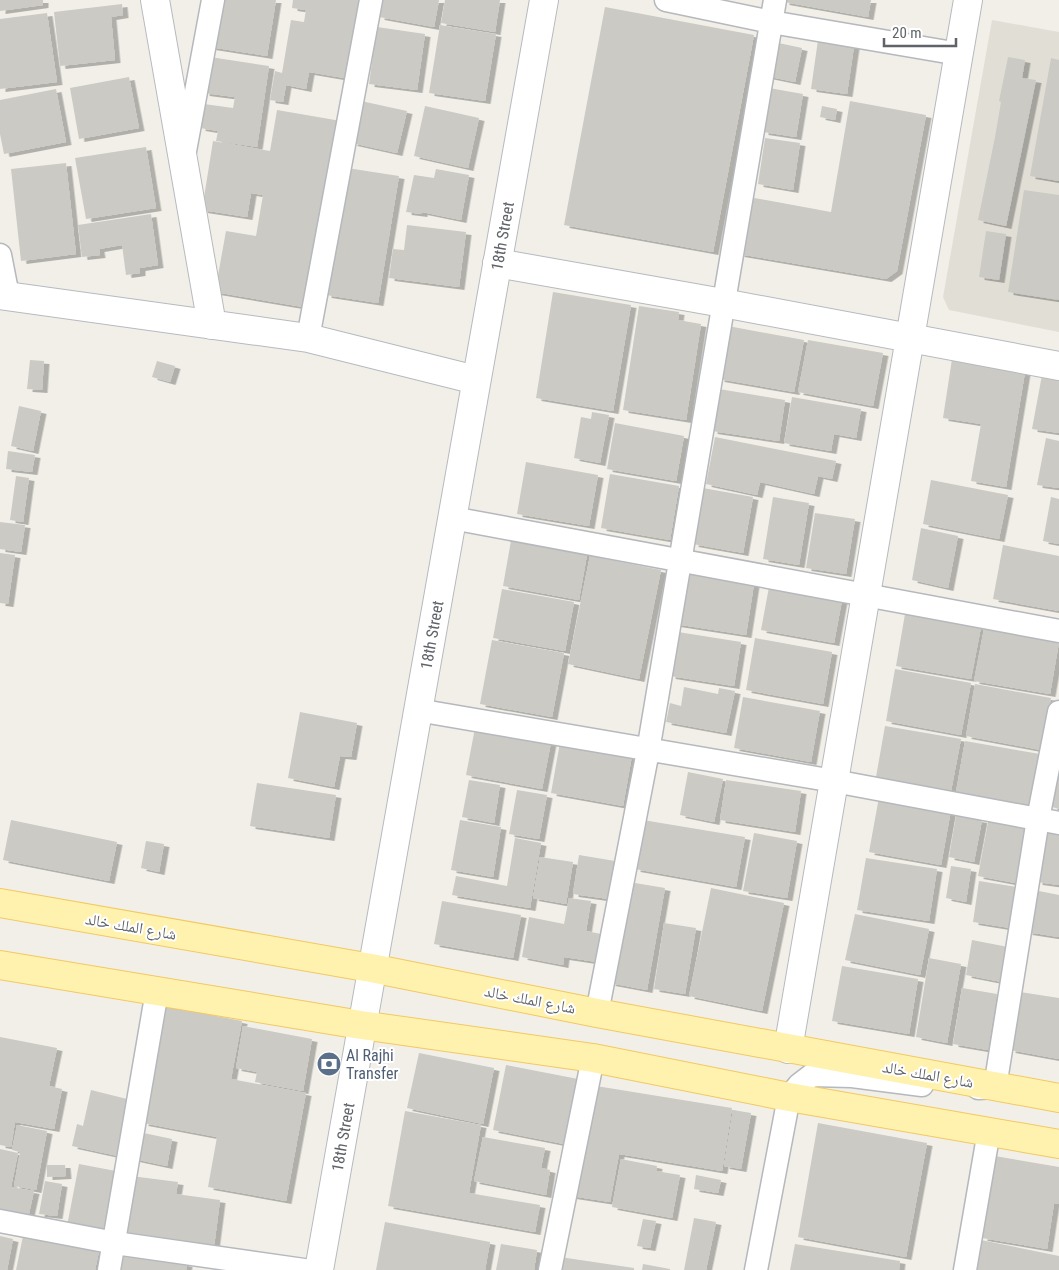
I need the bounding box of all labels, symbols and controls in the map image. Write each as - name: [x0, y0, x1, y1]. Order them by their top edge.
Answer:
- scale bar: [884, 15, 956, 47]
- text: 20 m: [892, 24, 922, 42]
- street label: 18th Street: [487, 200, 518, 272]
- street label: 18th Street: [417, 599, 447, 671]
- street label: شارع الملك خالد: [84, 909, 178, 945]
- street label: شارع الملك خالد: [483, 981, 577, 1019]
- place label: Al Rajhi Transfer: [346, 1046, 398, 1083]
- bank icon: Al Rajhi Transfer: [316, 1051, 342, 1077]
- street label: شارع الملك خالد: [881, 1057, 975, 1093]
- street label: 18th Street: [328, 1101, 359, 1173]

